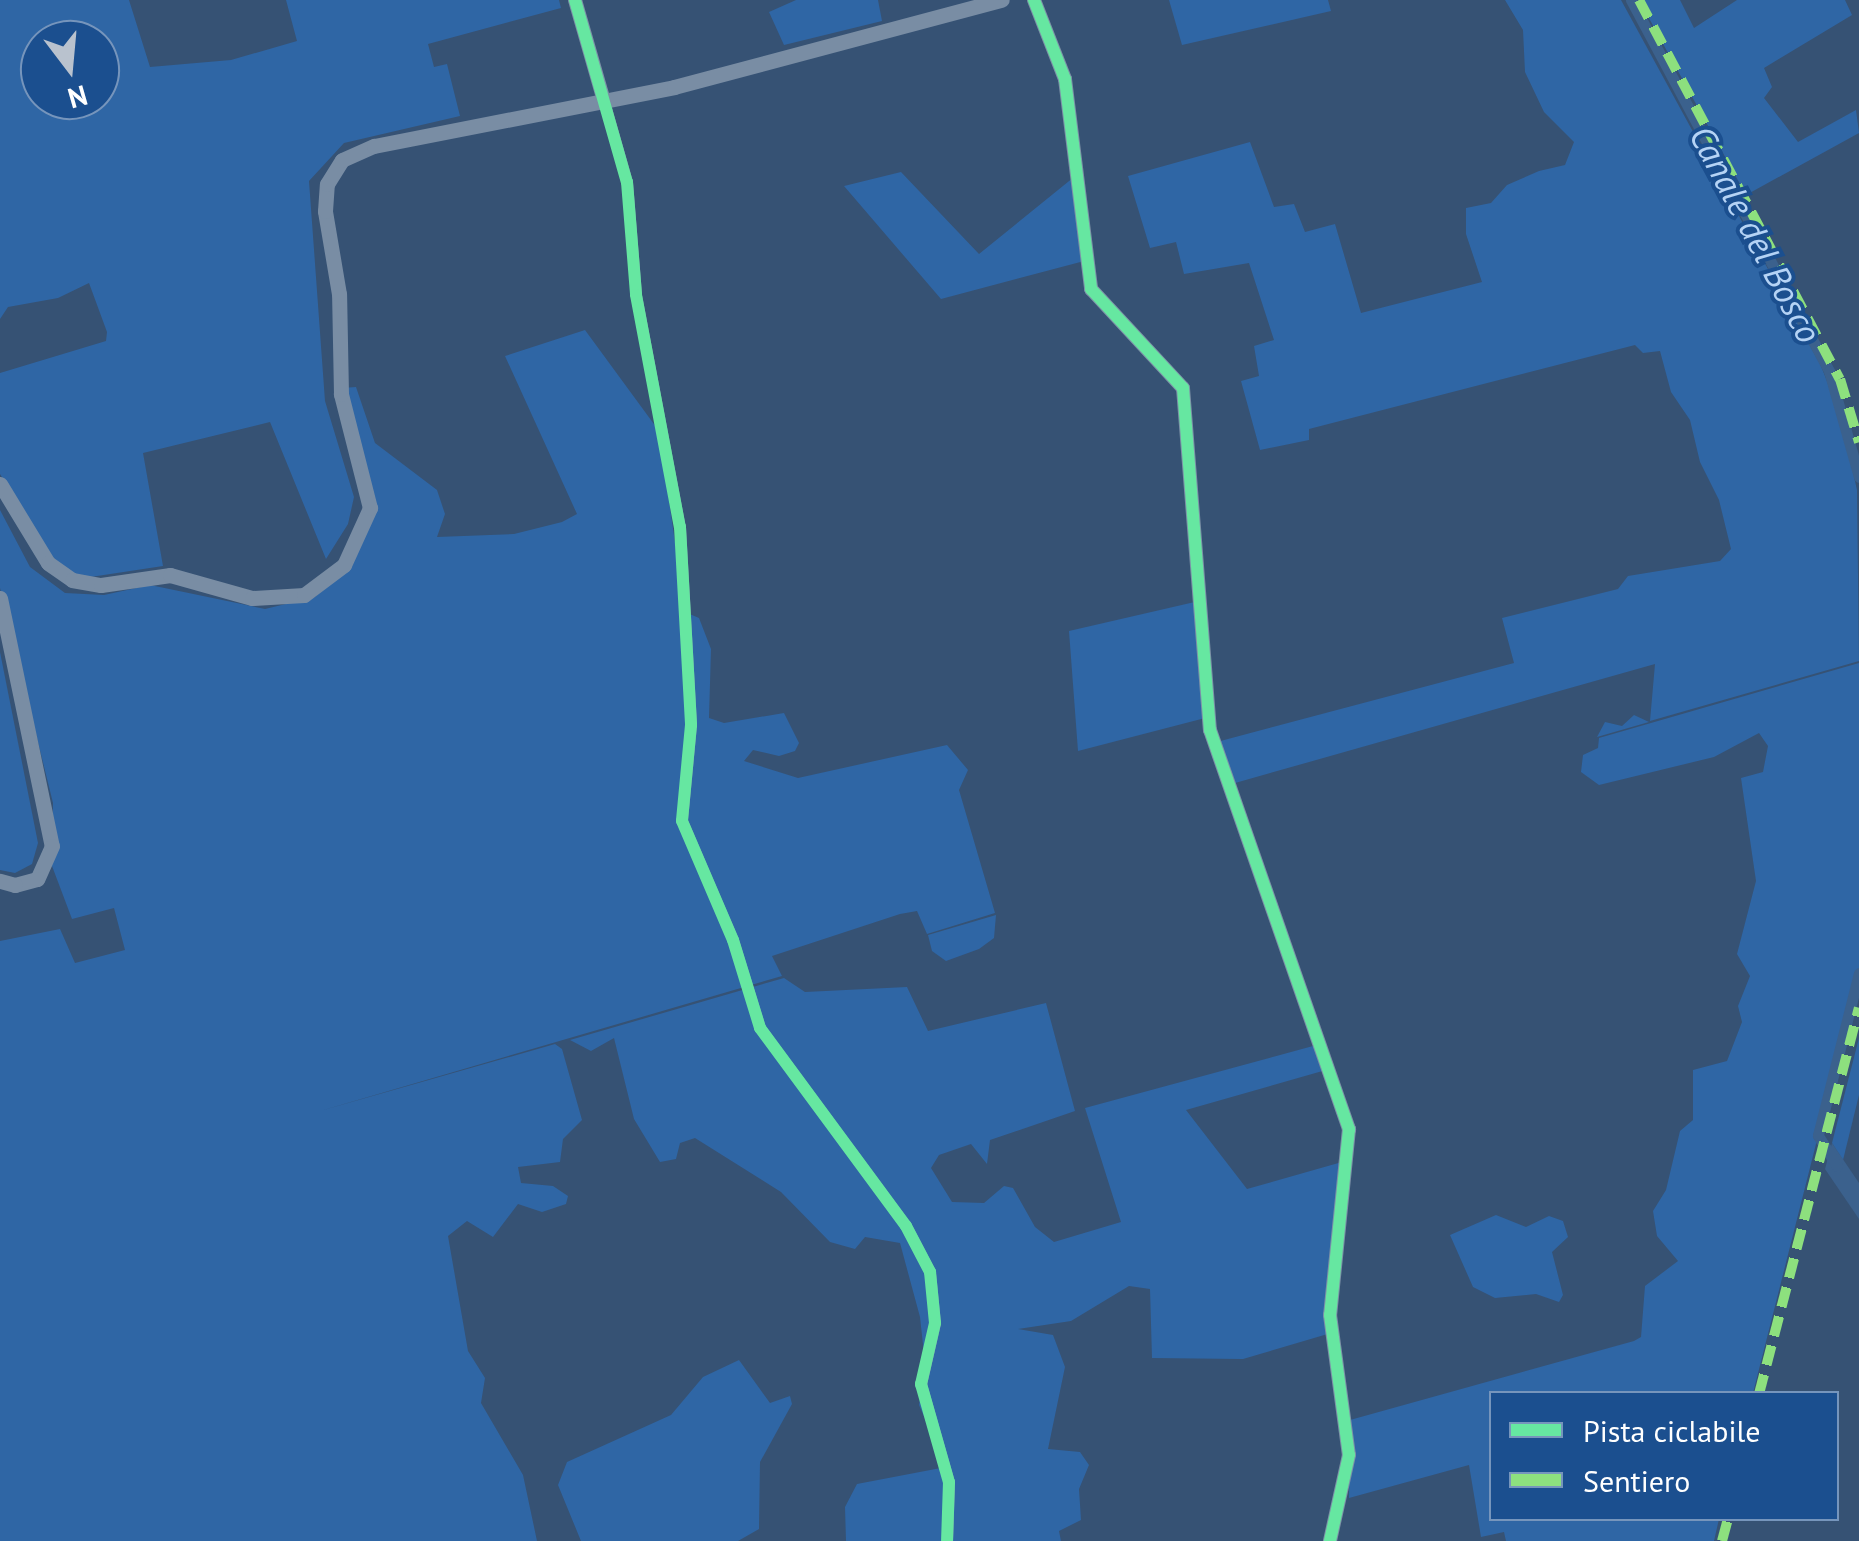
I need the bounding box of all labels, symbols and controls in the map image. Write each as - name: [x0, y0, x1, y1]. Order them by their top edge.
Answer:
- north arrow: [20, 20, 120, 120]
- text: N: [64, 77, 92, 118]
- water label: Canale del Bosco: [1681, 118, 1831, 350]
- legend: [1489, 1391, 1839, 1521]
- text: Pista ciclabile: [1583, 1411, 1760, 1450]
- text: Sentiero: [1583, 1461, 1690, 1500]

